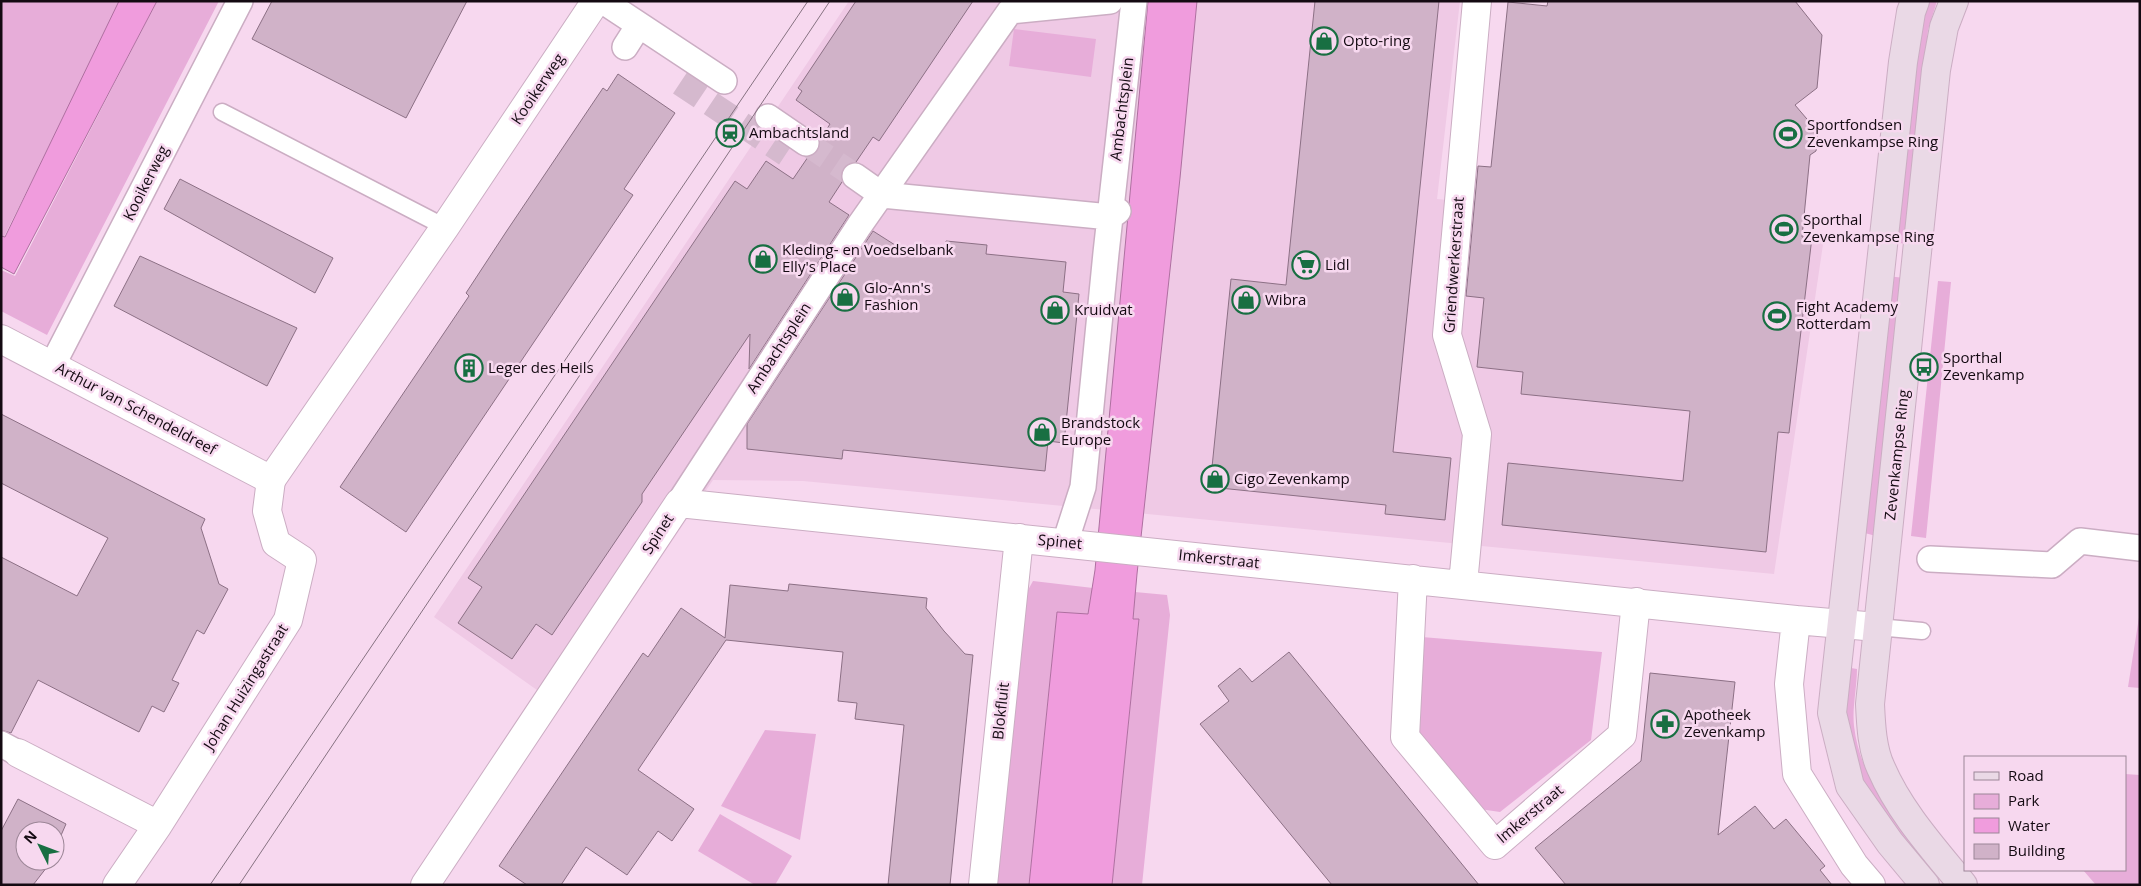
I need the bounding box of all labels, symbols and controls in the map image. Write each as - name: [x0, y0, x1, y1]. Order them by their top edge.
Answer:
- shop icon: Opto-ring: [1309, 26, 1339, 56]
- place label: Opto-ring: [1343, 30, 1410, 50]
- street label: Kooikerweg: [506, 49, 568, 128]
- street label: Ambachtsplein: [1105, 56, 1137, 162]
- place label: Sportfondsen Zevenkampse Ring: [1807, 114, 1938, 151]
- station icon: Ambachtsland: [715, 118, 745, 148]
- sports icon: Sportfondsen Zevenkampse Ring: [1773, 119, 1803, 149]
- place label: Ambachtsland: [749, 122, 849, 142]
- street label: Kooikerweg: [118, 142, 173, 223]
- street label: Griendwerkerstraat: [1438, 196, 1468, 334]
- place label: Sporthal Zevenkampse Ring: [1803, 209, 1934, 246]
- sports icon: Sporthal Zevenkampse Ring: [1769, 214, 1799, 244]
- place label: Kleding- en Voedselbank Elly's Place: [782, 239, 954, 276]
- shop icon: Kleding- en Voedselbank Elly's Place: [748, 244, 778, 274]
- supermarket icon: Lidl: [1291, 250, 1321, 280]
- place label: Lidl: [1325, 254, 1350, 274]
- place label: Glo-Ann's Fashion: [864, 277, 931, 314]
- shop icon: Glo-Ann's Fashion: [830, 282, 860, 312]
- shop icon: Wibra: [1231, 285, 1261, 315]
- place label: Wibra: [1265, 289, 1306, 309]
- shop icon: Kruidvat: [1040, 295, 1070, 325]
- place label: Fight Academy Rotterdam: [1796, 296, 1899, 333]
- street label: Ambachtsplein: [741, 298, 815, 397]
- place label: Kruidvat: [1074, 299, 1133, 319]
- sports icon: Fight Academy Rotterdam: [1762, 301, 1792, 331]
- place label: Sporthal Zevenkamp: [1943, 347, 2024, 384]
- bus stop icon: Sporthal Zevenkamp: [1909, 352, 1939, 382]
- building icon: Leger des Heils: [454, 353, 484, 383]
- street label: Arthur van Schendeldreef: [53, 357, 221, 459]
- place label: Leger des Heils: [488, 357, 594, 377]
- street label: Zevenkampse Ring: [1879, 389, 1913, 521]
- place label: Brandstock Europe: [1061, 412, 1140, 449]
- shop icon: Brandstock Europe: [1027, 417, 1057, 447]
- shop icon: Cigo Zevenkamp: [1200, 464, 1230, 494]
- place label: Cigo Zevenkamp: [1234, 468, 1350, 488]
- street label: Spinet: [637, 509, 678, 557]
- street label: Spinet: [1037, 529, 1083, 553]
- street label: Imkerstraat: [1178, 544, 1261, 572]
- street label: Johan Huizingastraat: [197, 620, 292, 755]
- street label: Blokfluit: [987, 681, 1013, 741]
- place label: Apotheek Zevenkamp: [1684, 704, 1765, 741]
- pharmacy icon: Apotheek Zevenkamp: [1650, 709, 1680, 739]
- legend: [1964, 756, 2126, 871]
- text: Road: [2008, 765, 2044, 785]
- street label: Imkerstraat: [1492, 779, 1567, 847]
- text: Park: [2008, 790, 2039, 810]
- text: Water: [2008, 815, 2050, 835]
- north arrow: [15, 821, 65, 871]
- text: N: [19, 826, 41, 848]
- text: Building: [2008, 840, 2065, 860]

